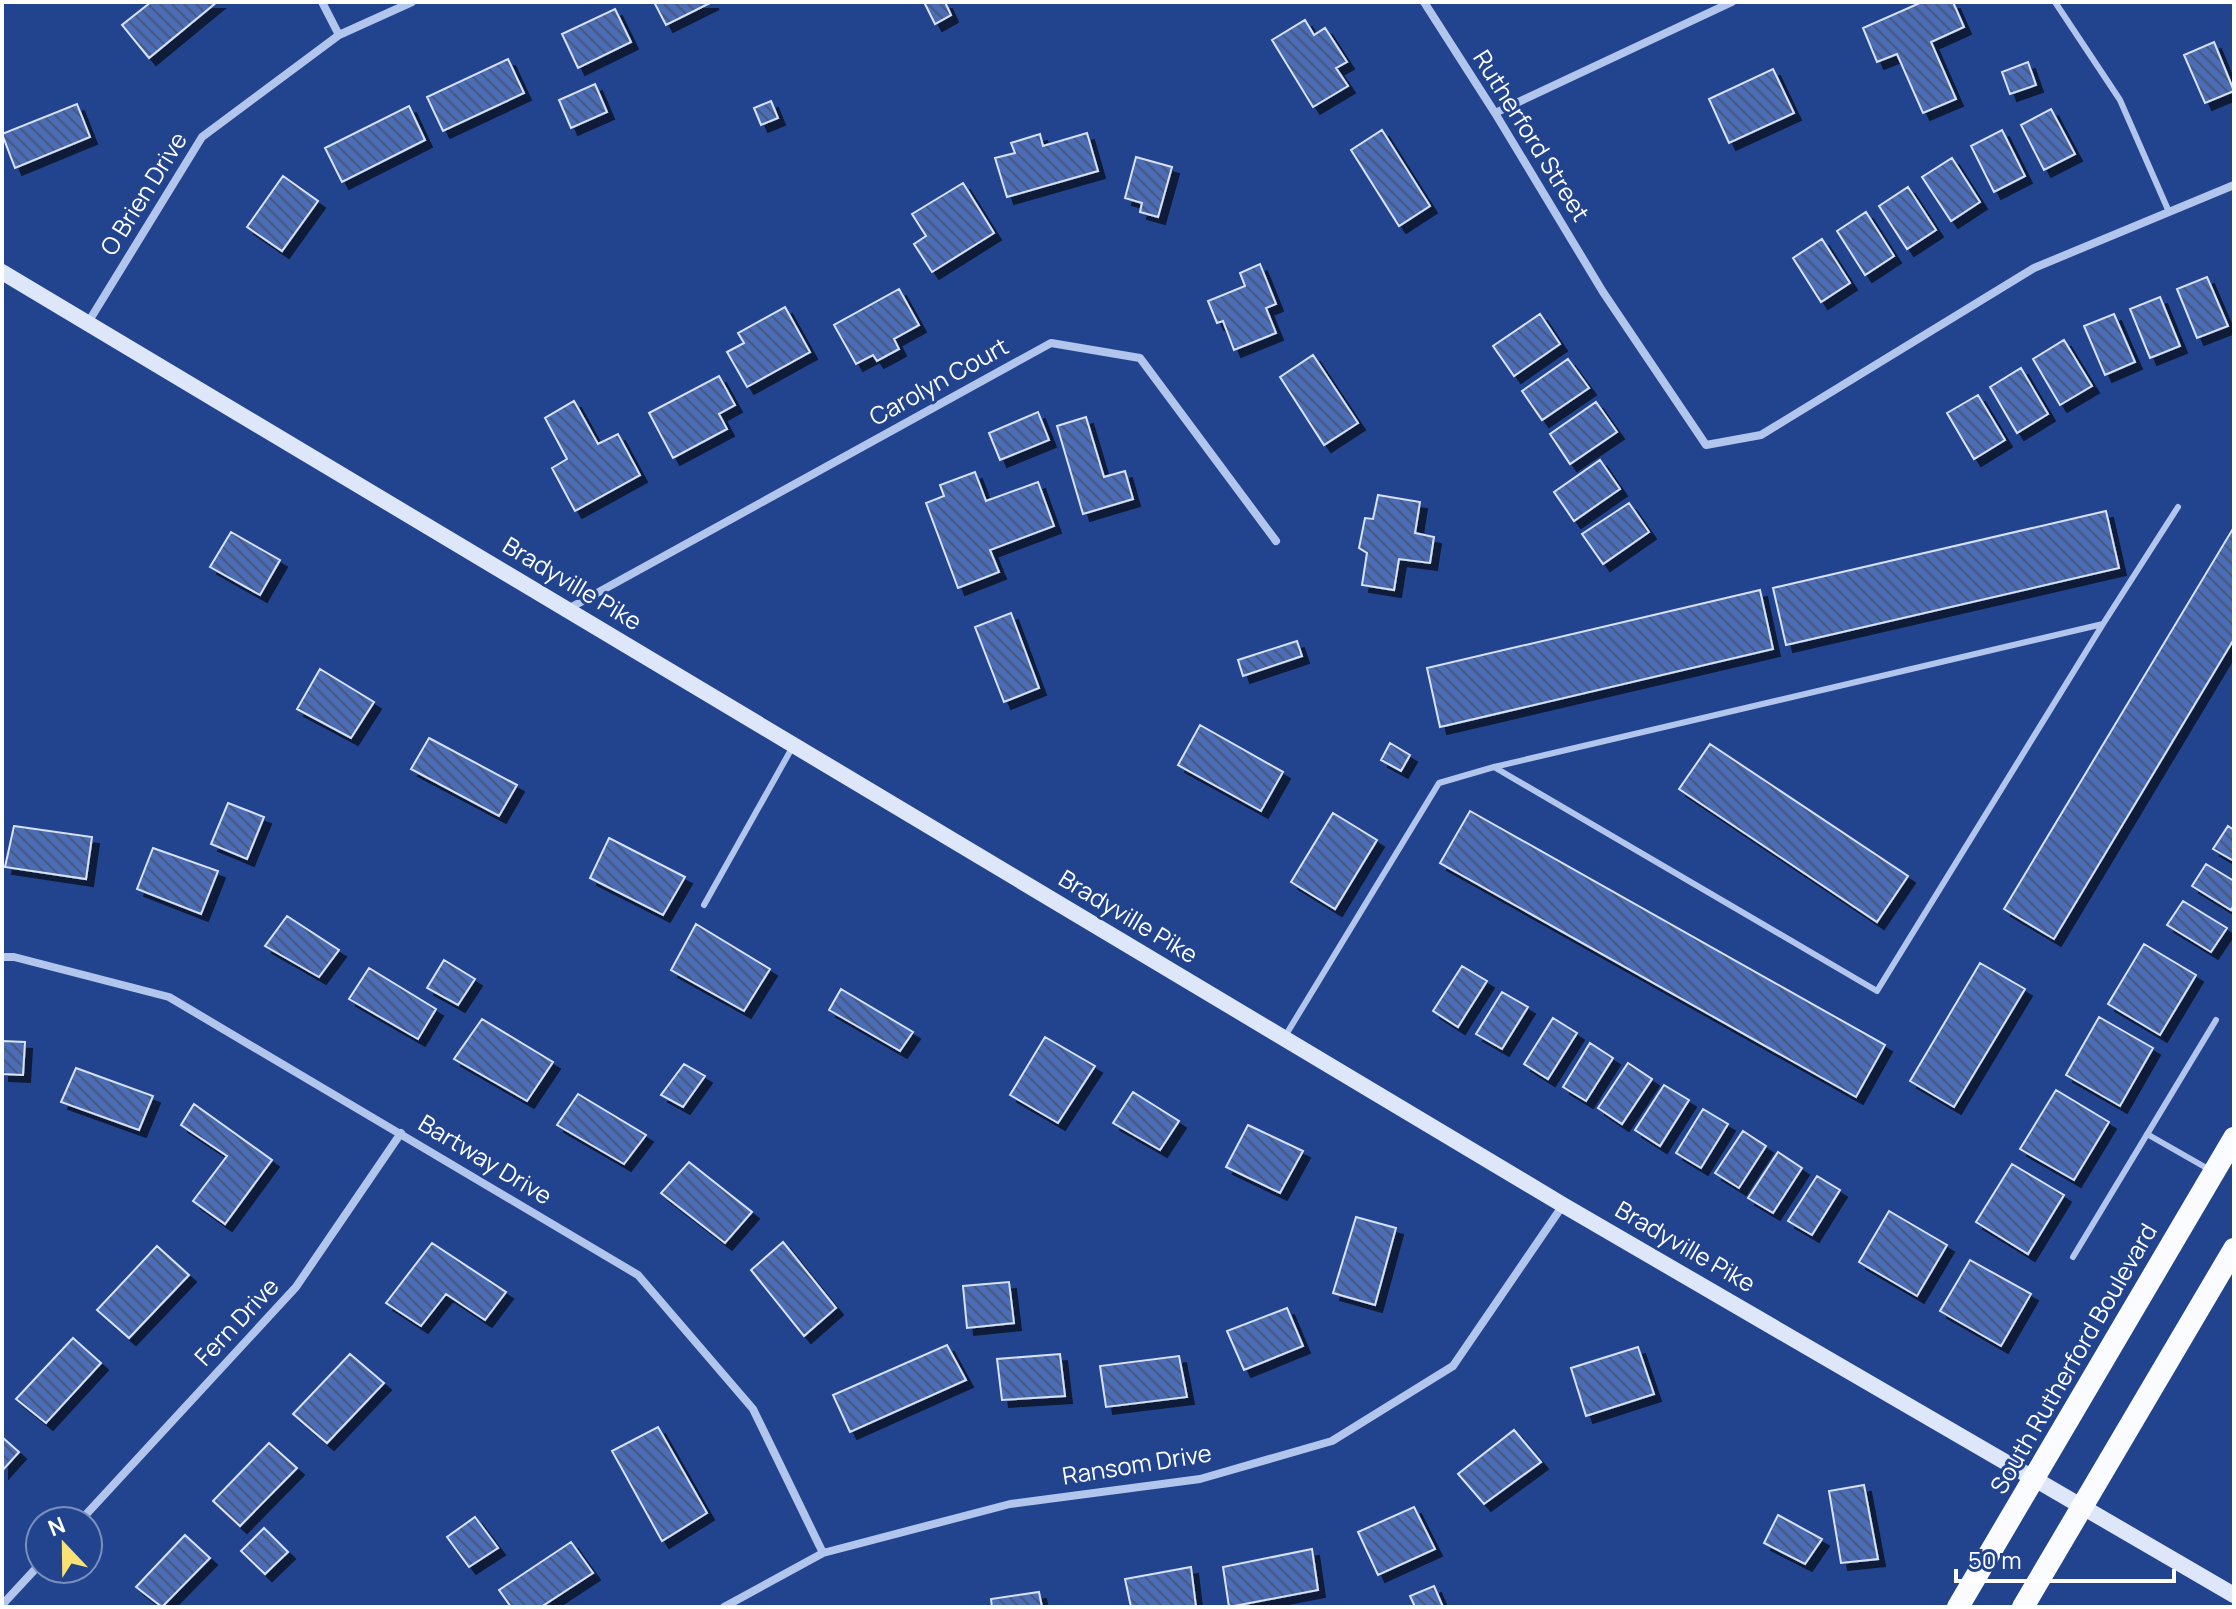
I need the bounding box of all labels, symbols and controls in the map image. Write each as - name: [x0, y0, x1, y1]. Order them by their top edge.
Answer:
- street label: Rutherford Street: [1466, 43, 1598, 227]
- street label: O Brien Drive: [92, 125, 194, 261]
- street label: Carolyn Court: [863, 329, 1014, 433]
- street label: Bradyville Pike: [497, 528, 648, 637]
- street label: Bradyville Pike: [1053, 861, 1204, 970]
- street label: Bartway Drive: [413, 1106, 559, 1212]
- street label: Bradyville Pike: [1610, 1192, 1762, 1299]
- street label: South Rutherford Boulevard: [1982, 1217, 2164, 1500]
- street label: Fern Drive: [186, 1270, 285, 1372]
- street label: Ransom Drive: [1060, 1435, 1214, 1492]
- north arrow: [24, 1505, 104, 1585]
- text: N: [44, 1510, 69, 1543]
- scale bar: [1956, 1533, 2174, 1583]
- text: 50 m: [1968, 1543, 2022, 1576]

